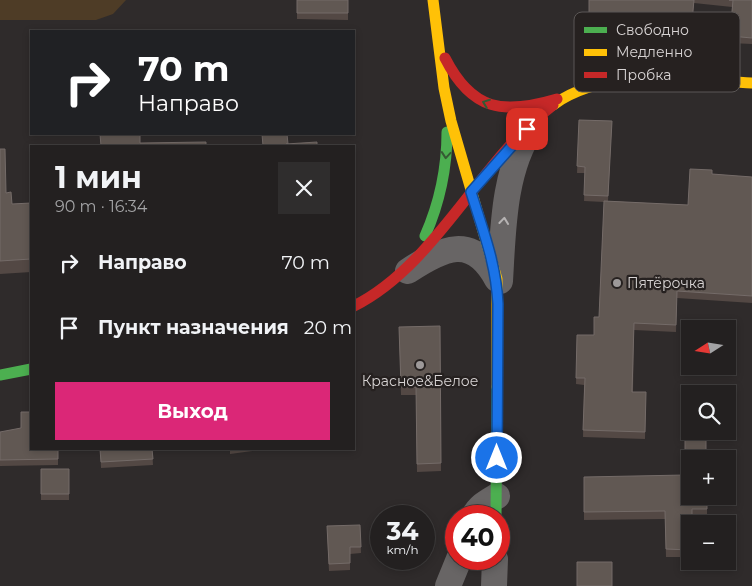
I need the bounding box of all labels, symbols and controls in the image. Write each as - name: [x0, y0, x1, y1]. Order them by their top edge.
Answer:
- legend: [574, 12, 740, 92]
- text: Свободно: [616, 21, 689, 39]
- text: Медленно: [616, 43, 692, 61]
- text: 70 m: [138, 47, 229, 90]
- icon: right: [55, 50, 120, 115]
- text: Пробка: [616, 66, 671, 84]
- text: Направо: [138, 90, 239, 117]
- one-way arrow: [483, 99, 491, 109]
- pin: [506, 108, 548, 150]
- icon: arrive: [513, 115, 541, 143]
- one-way arrow: [441, 151, 452, 159]
- text: 1 мин: [55, 159, 142, 196]
- button: close: [278, 162, 330, 214]
- text: 90 m · 16:34: [55, 197, 147, 216]
- one-way arrow: [498, 217, 509, 225]
- icon: right: [55, 249, 83, 277]
- text: Направо: [98, 251, 187, 274]
- text: 70 m: [281, 251, 330, 274]
- place label: Пятёрочка: [627, 274, 705, 292]
- marker: Пятёрочка: [611, 277, 623, 289]
- icon: arrive: [55, 314, 83, 342]
- text: Пункт назначения: [98, 316, 289, 339]
- text: 20 m: [304, 316, 352, 339]
- north arrow: [681, 320, 736, 375]
- map controls: [681, 320, 736, 570]
- marker: Красное&Белое: [414, 359, 426, 371]
- place label: Красное&Белое: [362, 372, 478, 390]
- button: Выход: [55, 382, 330, 440]
- button: search: [681, 385, 736, 440]
- position arrow: [470, 431, 522, 483]
- button: +: [681, 450, 736, 505]
- speed limit sign: 40: [445, 505, 510, 570]
- button: −: [681, 515, 736, 570]
- text: 34: [386, 516, 419, 546]
- text: km/h: [386, 542, 419, 557]

